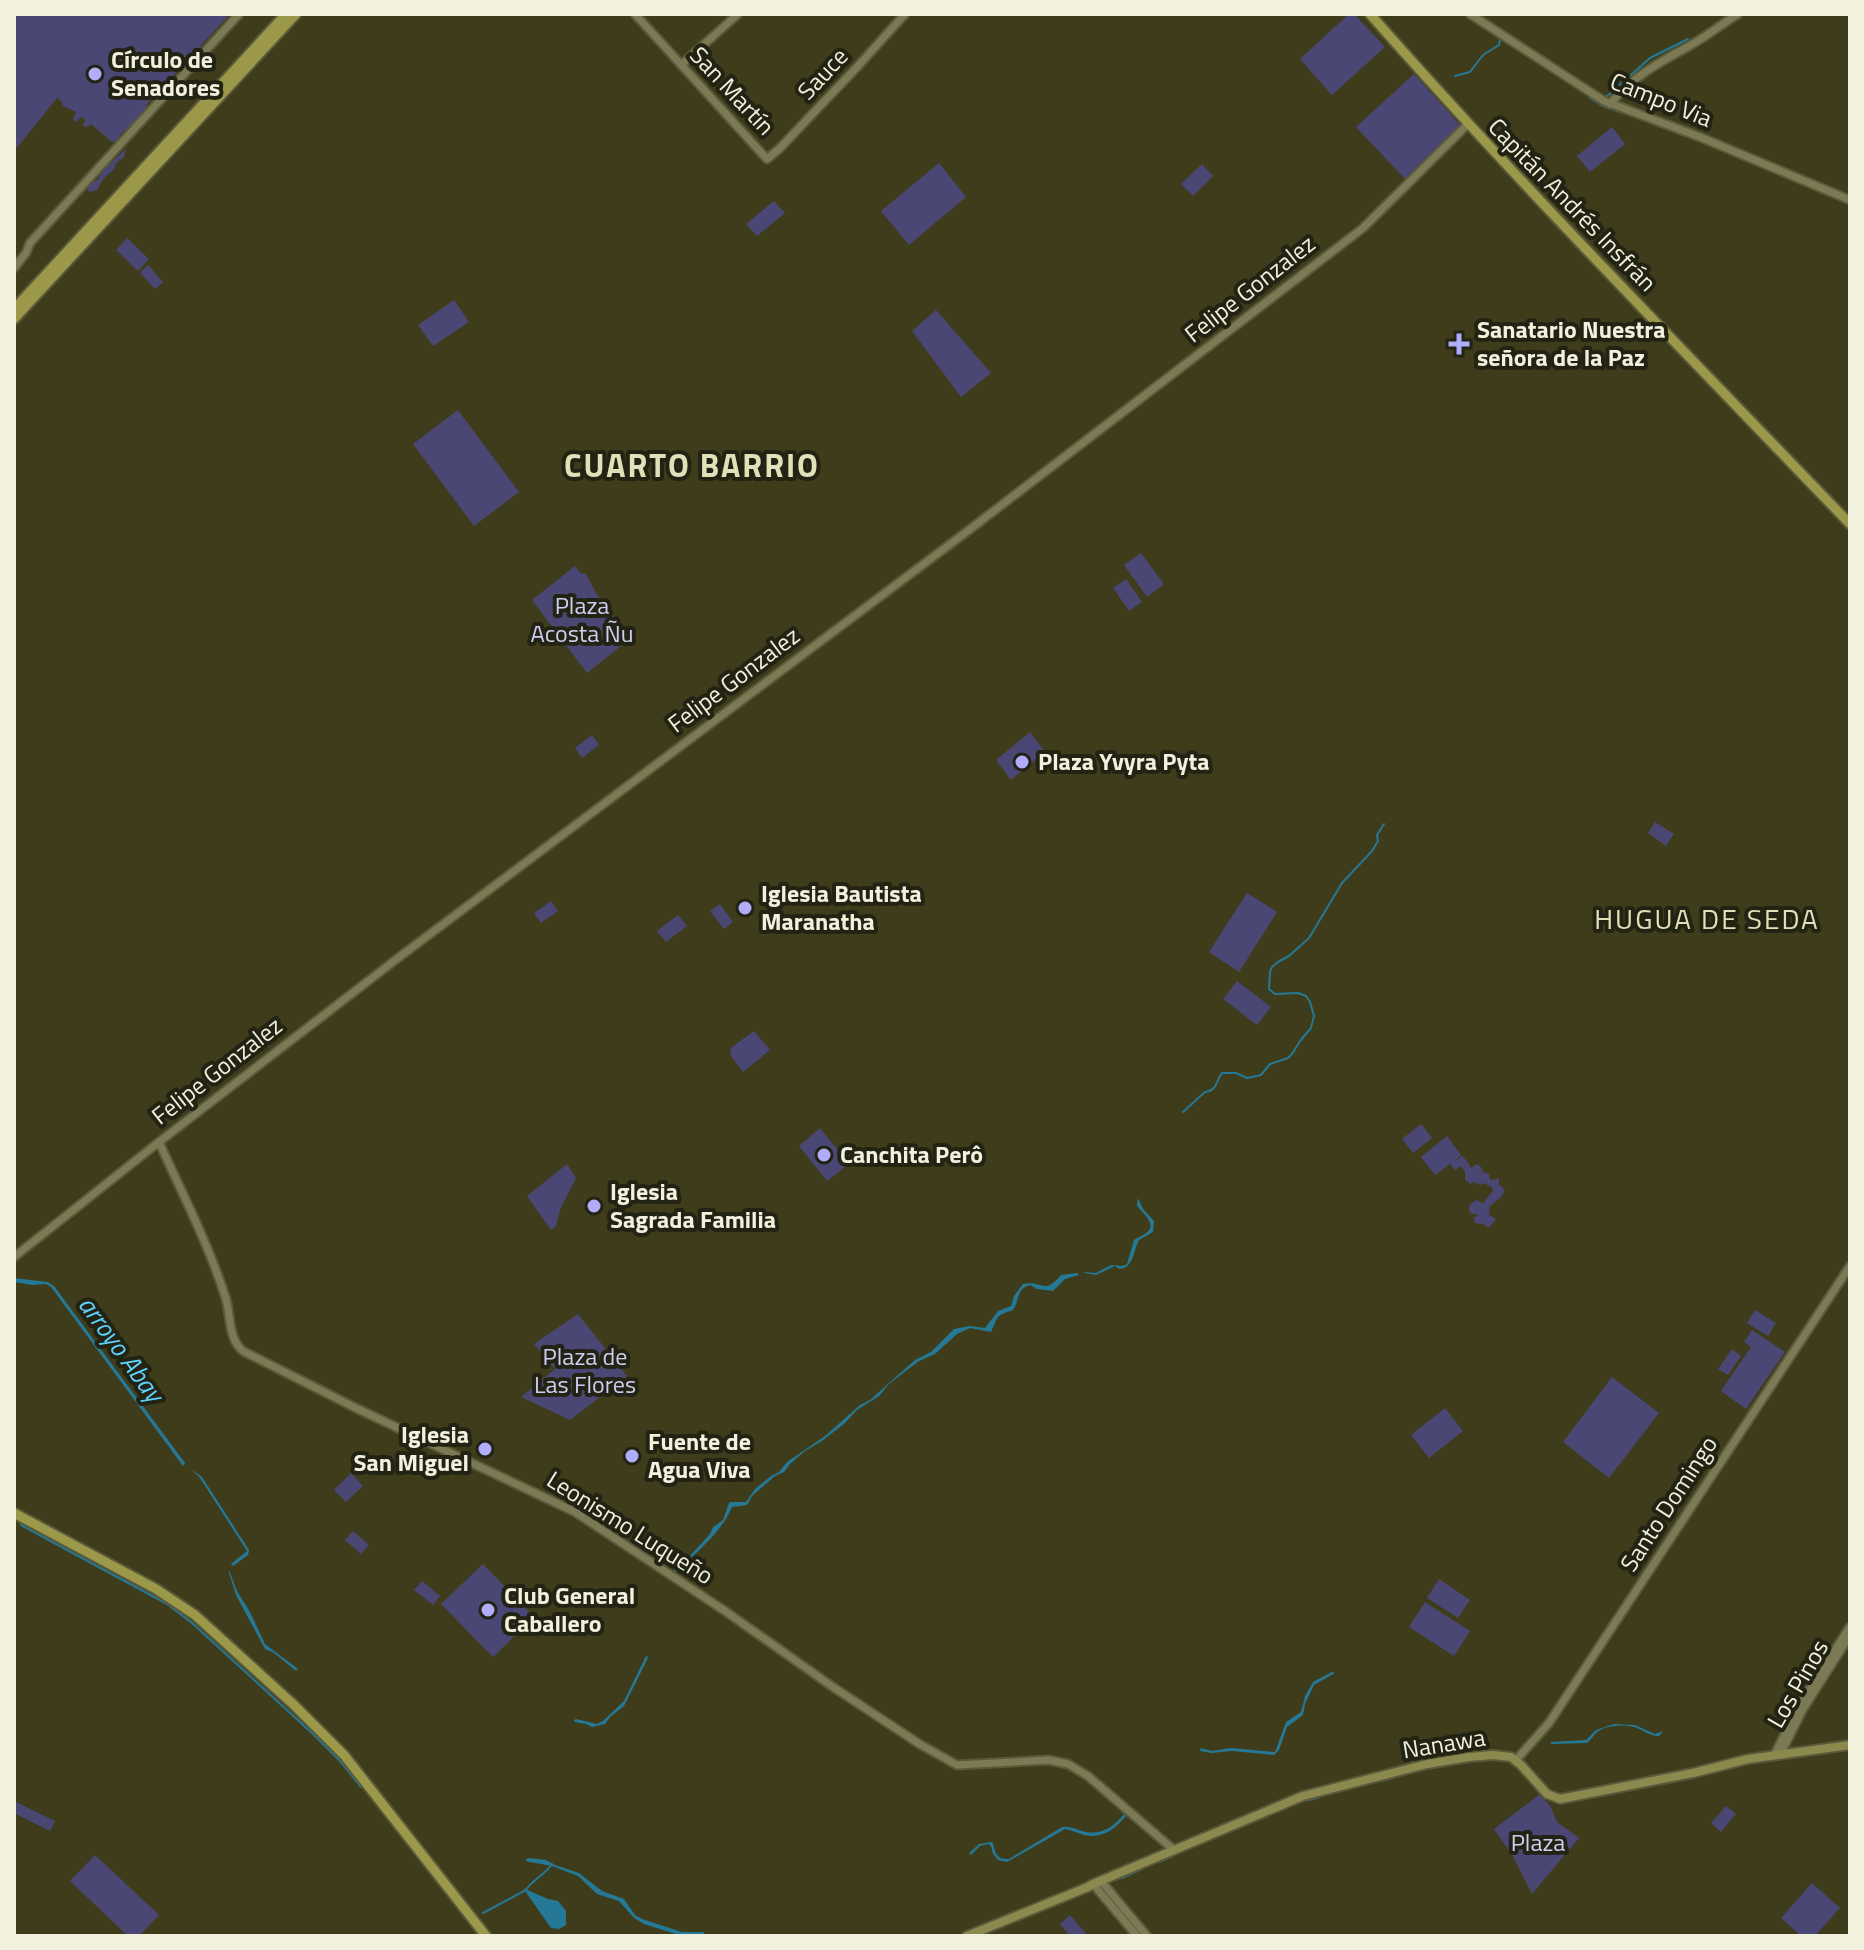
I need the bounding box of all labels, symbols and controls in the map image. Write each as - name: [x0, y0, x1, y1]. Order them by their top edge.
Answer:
- street label: San Martín: [682, 38, 783, 143]
- street label: Sauce: [789, 39, 856, 108]
- place label: Círculo de Senadores: [111, 41, 220, 105]
- street label: Campo Via: [1605, 62, 1718, 136]
- marker: Círculo de Senadores: [86, 65, 104, 83]
- street label: Capitán Andrés Insfrán: [1480, 109, 1665, 299]
- street label: Felipe Gonzalez: [1176, 226, 1322, 351]
- place label: Sanatario Nuestra señora de la Paz: [1477, 311, 1665, 375]
- marker: Sanatario Nuestra señora de la Paz: [1448, 333, 1470, 355]
- district label: CUARTO BARRIO: [564, 441, 820, 489]
- park label: Plaza Acosta Ñu: [530, 587, 634, 651]
- street label: Felipe Gonzalez: [660, 618, 807, 741]
- place label: Plaza Yvyra Pyta: [1038, 743, 1209, 779]
- marker: Plaza Yvyra Pyta: [1013, 753, 1031, 771]
- place label: Iglesia Bautista Maranatha: [761, 875, 922, 939]
- district label: HUGUA DE SEDA: [1594, 897, 1820, 940]
- marker: Iglesia Bautista Maranatha: [736, 899, 754, 917]
- street label: Felipe Gonzalez: [143, 1008, 289, 1133]
- place label: Canchita Perô: [840, 1136, 983, 1172]
- marker: Canchita Perô: [815, 1146, 833, 1164]
- place label: Iglesia Sagrada Familia: [610, 1173, 776, 1237]
- marker: Iglesia Sagrada Familia: [585, 1197, 603, 1215]
- water label: arroyo Abay: [69, 1287, 175, 1413]
- park label: Plaza de Las Flores: [534, 1338, 636, 1402]
- place label: Iglesia San Miguel: [354, 1416, 469, 1480]
- place label: Fuente de Agua Viva: [648, 1423, 751, 1487]
- street label: Santo Domingo: [1611, 1428, 1726, 1579]
- marker: Iglesia San Miguel: [476, 1440, 494, 1458]
- marker: Fuente de Agua Viva: [623, 1447, 641, 1465]
- street label: Leonismo Luqueño: [540, 1461, 721, 1593]
- place label: Club General Caballero: [504, 1577, 635, 1641]
- marker: Club General Caballero: [479, 1601, 497, 1619]
- street label: Los Pinos: [1757, 1633, 1837, 1734]
- street label: Nanawa: [1400, 1719, 1488, 1767]
- park label: Plaza: [1511, 1824, 1565, 1860]

